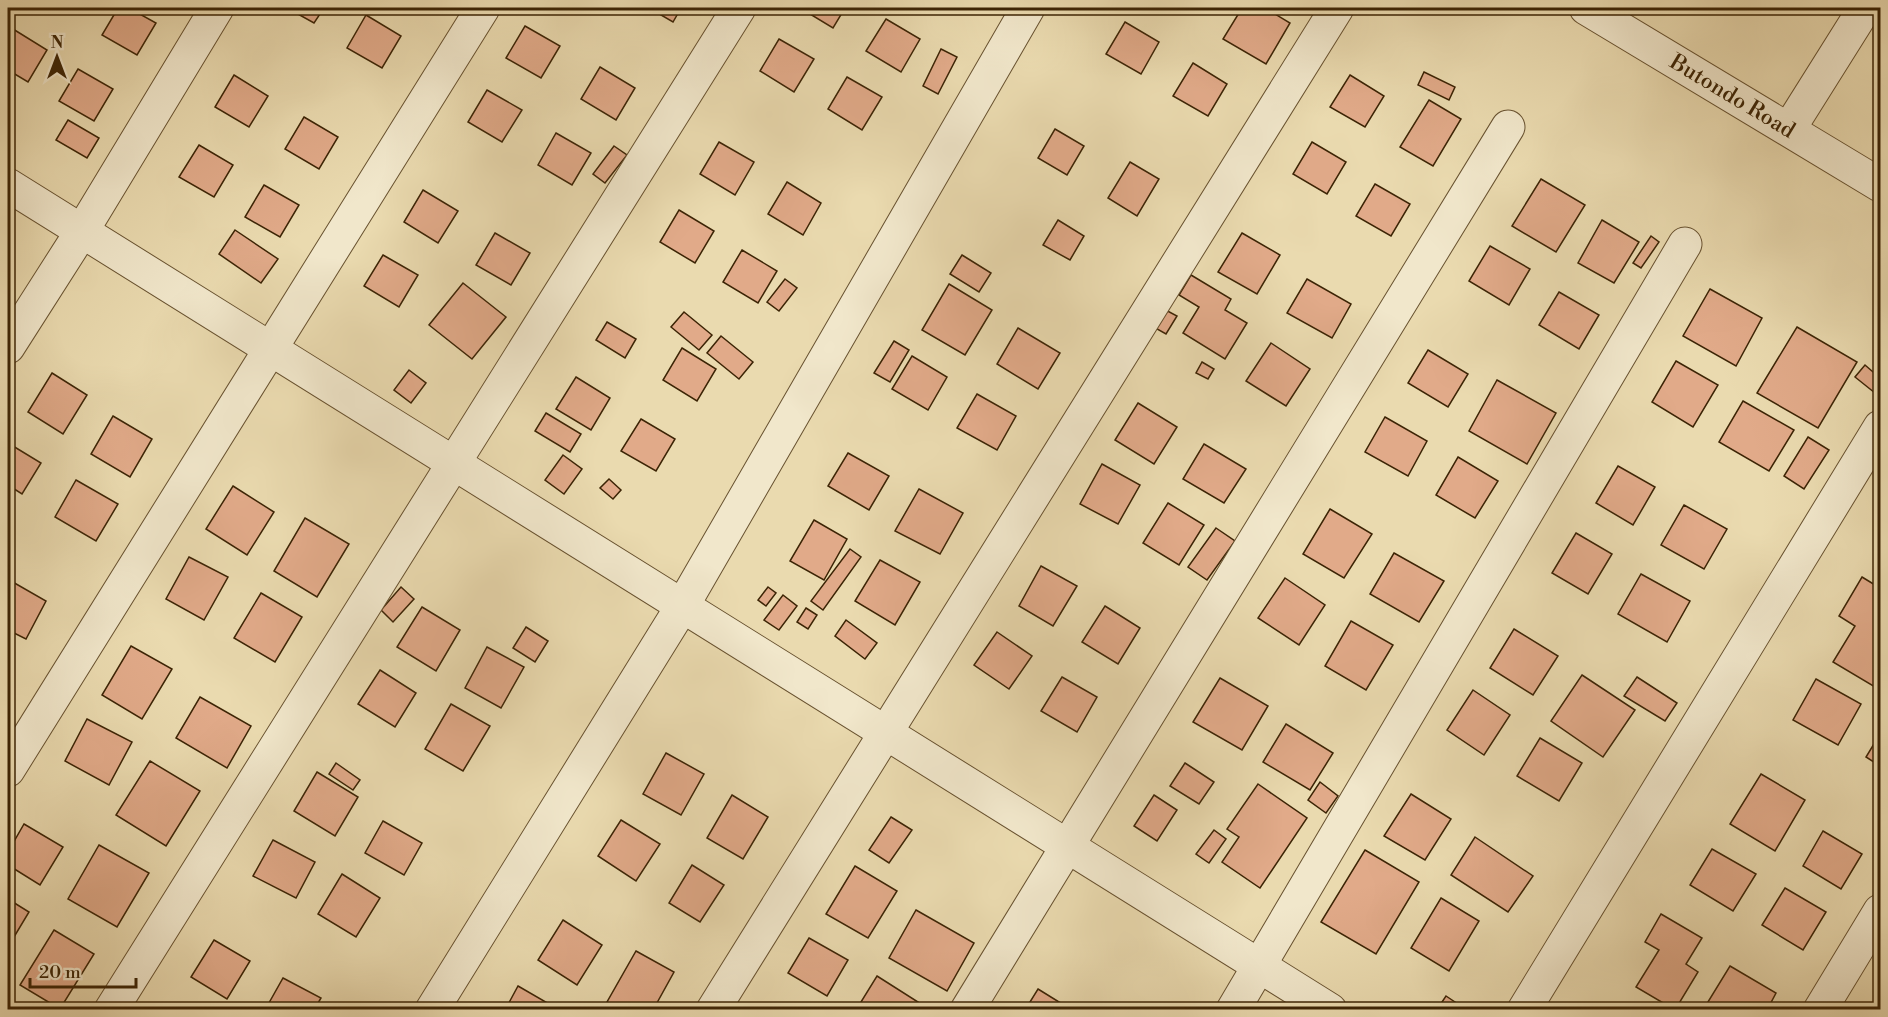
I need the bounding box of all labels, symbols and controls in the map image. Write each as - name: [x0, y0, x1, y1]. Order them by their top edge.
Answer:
- north arrow: [27, 27, 87, 87]
- text: N: [51, 33, 64, 53]
- street label: Butondo Road: [1664, 48, 1801, 145]
- scale bar: [30, 951, 136, 989]
- text: 20 m: [39, 961, 81, 984]

